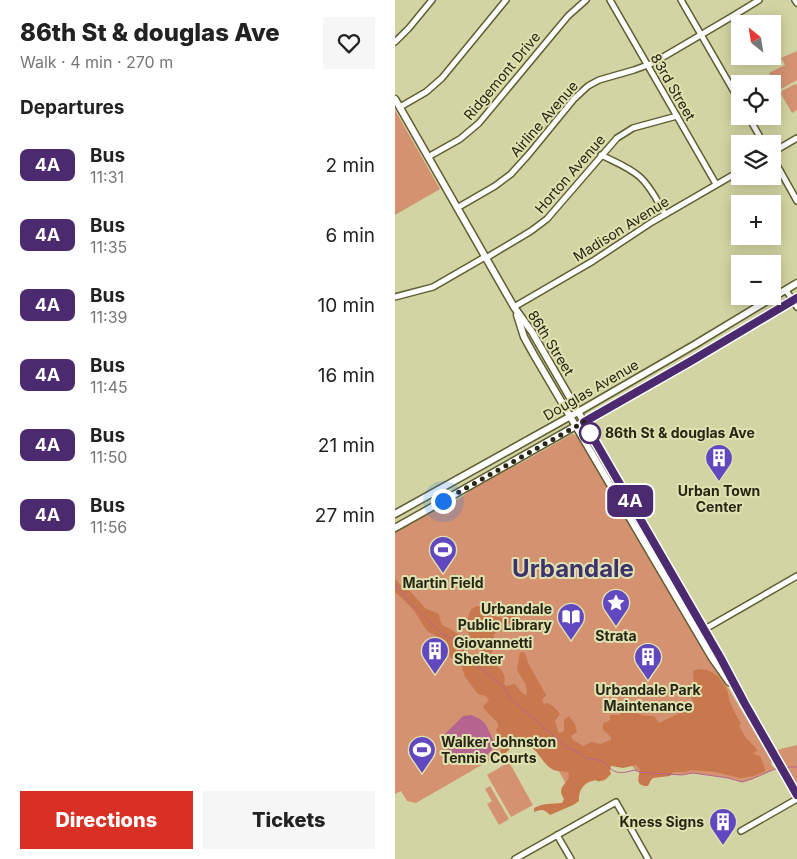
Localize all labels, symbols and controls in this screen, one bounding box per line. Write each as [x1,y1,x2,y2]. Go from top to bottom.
north arrow [731,15,781,65]
map controls [731,15,781,305]
button: heart [323,17,375,69]
text: 86th St & douglas Ave [20,18,280,47]
street label: Ridgemont Drive [460,28,543,123]
street label: 83rd Street [647,50,700,124]
text: Walk · 4 min · 270 m [20,52,173,72]
button: locate [731,75,781,125]
street label: Airline Avenue [506,77,581,160]
text: Departures [20,96,124,119]
street label: Horton Avenue [531,131,608,216]
button: layers [731,135,781,185]
text: Bus [90,144,125,167]
text: 4A [35,154,60,175]
text: 2 min [326,154,375,177]
text: 11:31 [90,167,124,187]
street label: Madison Avenue [570,192,672,265]
button: + [731,195,781,245]
text: Bus [90,214,125,237]
text: 4A [35,224,60,245]
text: 6 min [325,224,375,247]
text: 11:35 [90,237,127,257]
button: − [731,255,781,305]
text: Bus [90,284,125,307]
text: 4A [35,294,60,315]
text: 10 min [317,294,375,317]
text: 11:39 [90,307,127,327]
street label: 86th Street [525,307,578,379]
text: Bus [90,354,125,377]
street label: Douglas Avenue [540,355,641,424]
text: 4A [35,364,60,385]
text: 16 min [318,364,375,387]
text: 11:45 [90,377,128,397]
marker: 86th St & douglas Ave [579,422,601,444]
text: Bus [90,424,125,447]
place label: 86th St & douglas Ave [605,424,755,441]
text: 4A [35,434,60,455]
text: 21 min [318,434,375,457]
building icon: Urban Town Center [704,443,734,482]
text: 11:50 [90,447,127,467]
place label: Urban Town Center [678,482,760,515]
line badge: 4A [607,485,653,517]
your location [431,489,456,514]
text: 4A [617,490,643,511]
text: Bus [90,494,125,517]
text: 4A [35,504,60,525]
text: 27 min [315,504,375,527]
text: 11:56 [90,517,127,537]
sports icon: Martin Field [428,535,458,574]
district label: Urbandale [512,554,634,583]
place label: Martin Field [402,574,484,591]
place icon: Strata [601,588,631,627]
place label: Urbandale Public Library [458,600,553,633]
library icon: Urbandale Public Library [556,602,586,641]
place label: Strata [595,627,637,644]
place label: Giovannetti Shelter [454,634,533,667]
building icon: Giovannetti Shelter [420,636,450,675]
building icon: Urbandale Park Maintenance [633,642,663,681]
place label: Urbandale Park Maintenance [595,681,702,714]
place label: Walker Johnston Tennis Courts [441,733,556,766]
sports icon: Walker Johnston Tennis Courts [407,735,437,774]
button: Directions [20,791,193,849]
button: Tickets [203,791,375,849]
building icon: Kness Signs [708,807,738,846]
place label: Kness Signs [620,813,704,830]

